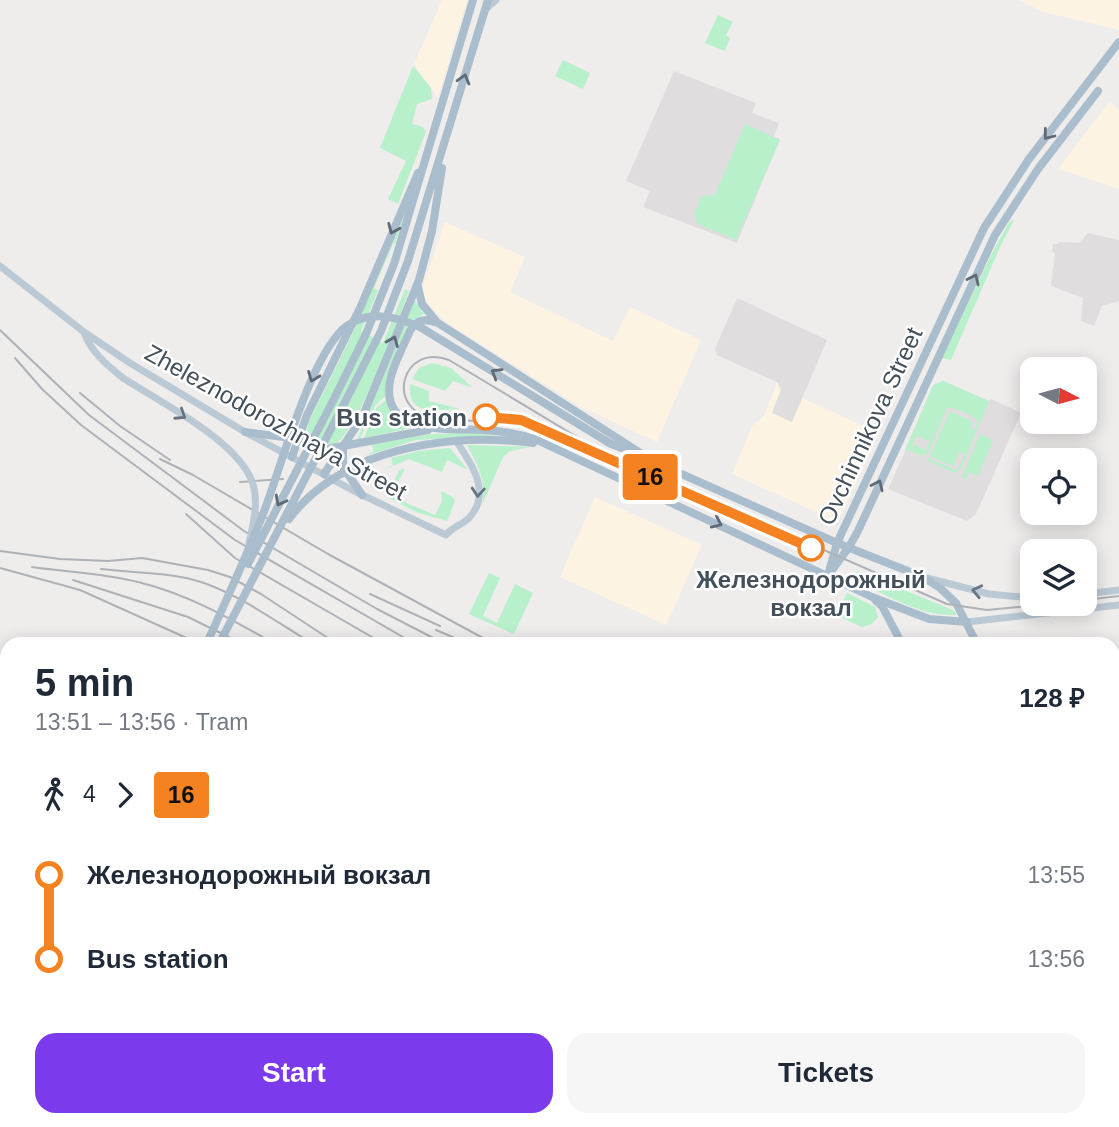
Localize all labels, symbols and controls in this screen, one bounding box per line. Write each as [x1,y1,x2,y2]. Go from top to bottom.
one-way arrow [456,73,471,85]
one-way arrow [1043,127,1056,139]
one-way arrow [387,222,401,235]
one-way arrow [966,274,980,286]
street label: Ovchinnikova Street [812,323,928,529]
one-way arrow [385,336,399,348]
street label: Zheleznodorozhnaya Street [141,339,412,505]
north arrow [1020,357,1097,434]
map controls [1020,357,1097,616]
one-way arrow [491,369,504,382]
one-way arrow [308,370,322,382]
place label: Bus station [336,404,467,431]
marker: Bus station [473,404,499,430]
one-way arrow [173,407,186,420]
button: locate [1020,448,1097,525]
line badge: 16 [618,454,682,500]
text: 16 [637,463,663,490]
one-way arrow [870,480,884,493]
one-way arrow [471,487,486,498]
one-way arrow [275,494,289,506]
one-way arrow [710,515,722,529]
marker: Железнодорожный вокзал [798,535,824,561]
button: layers [1020,539,1097,616]
place label: Железнодорожный вокзал [695,566,926,621]
one-way arrow [971,585,983,600]
text: 5 min [35,662,134,704]
text: 128 ₽ [1019,683,1085,713]
text: 13:51 – 13:56 · Tram [35,709,249,735]
icon: walk [35,776,73,814]
icon: forward [106,776,144,814]
text: 4 [83,781,96,807]
text: 16 [168,781,195,808]
text: Железнодорожный вокзал [87,860,431,890]
text: 13:55 [1027,862,1085,888]
text: Bus station [87,944,229,974]
text: 13:56 [1027,946,1085,972]
button: Start [35,1033,553,1113]
button: Tickets [567,1033,1085,1113]

